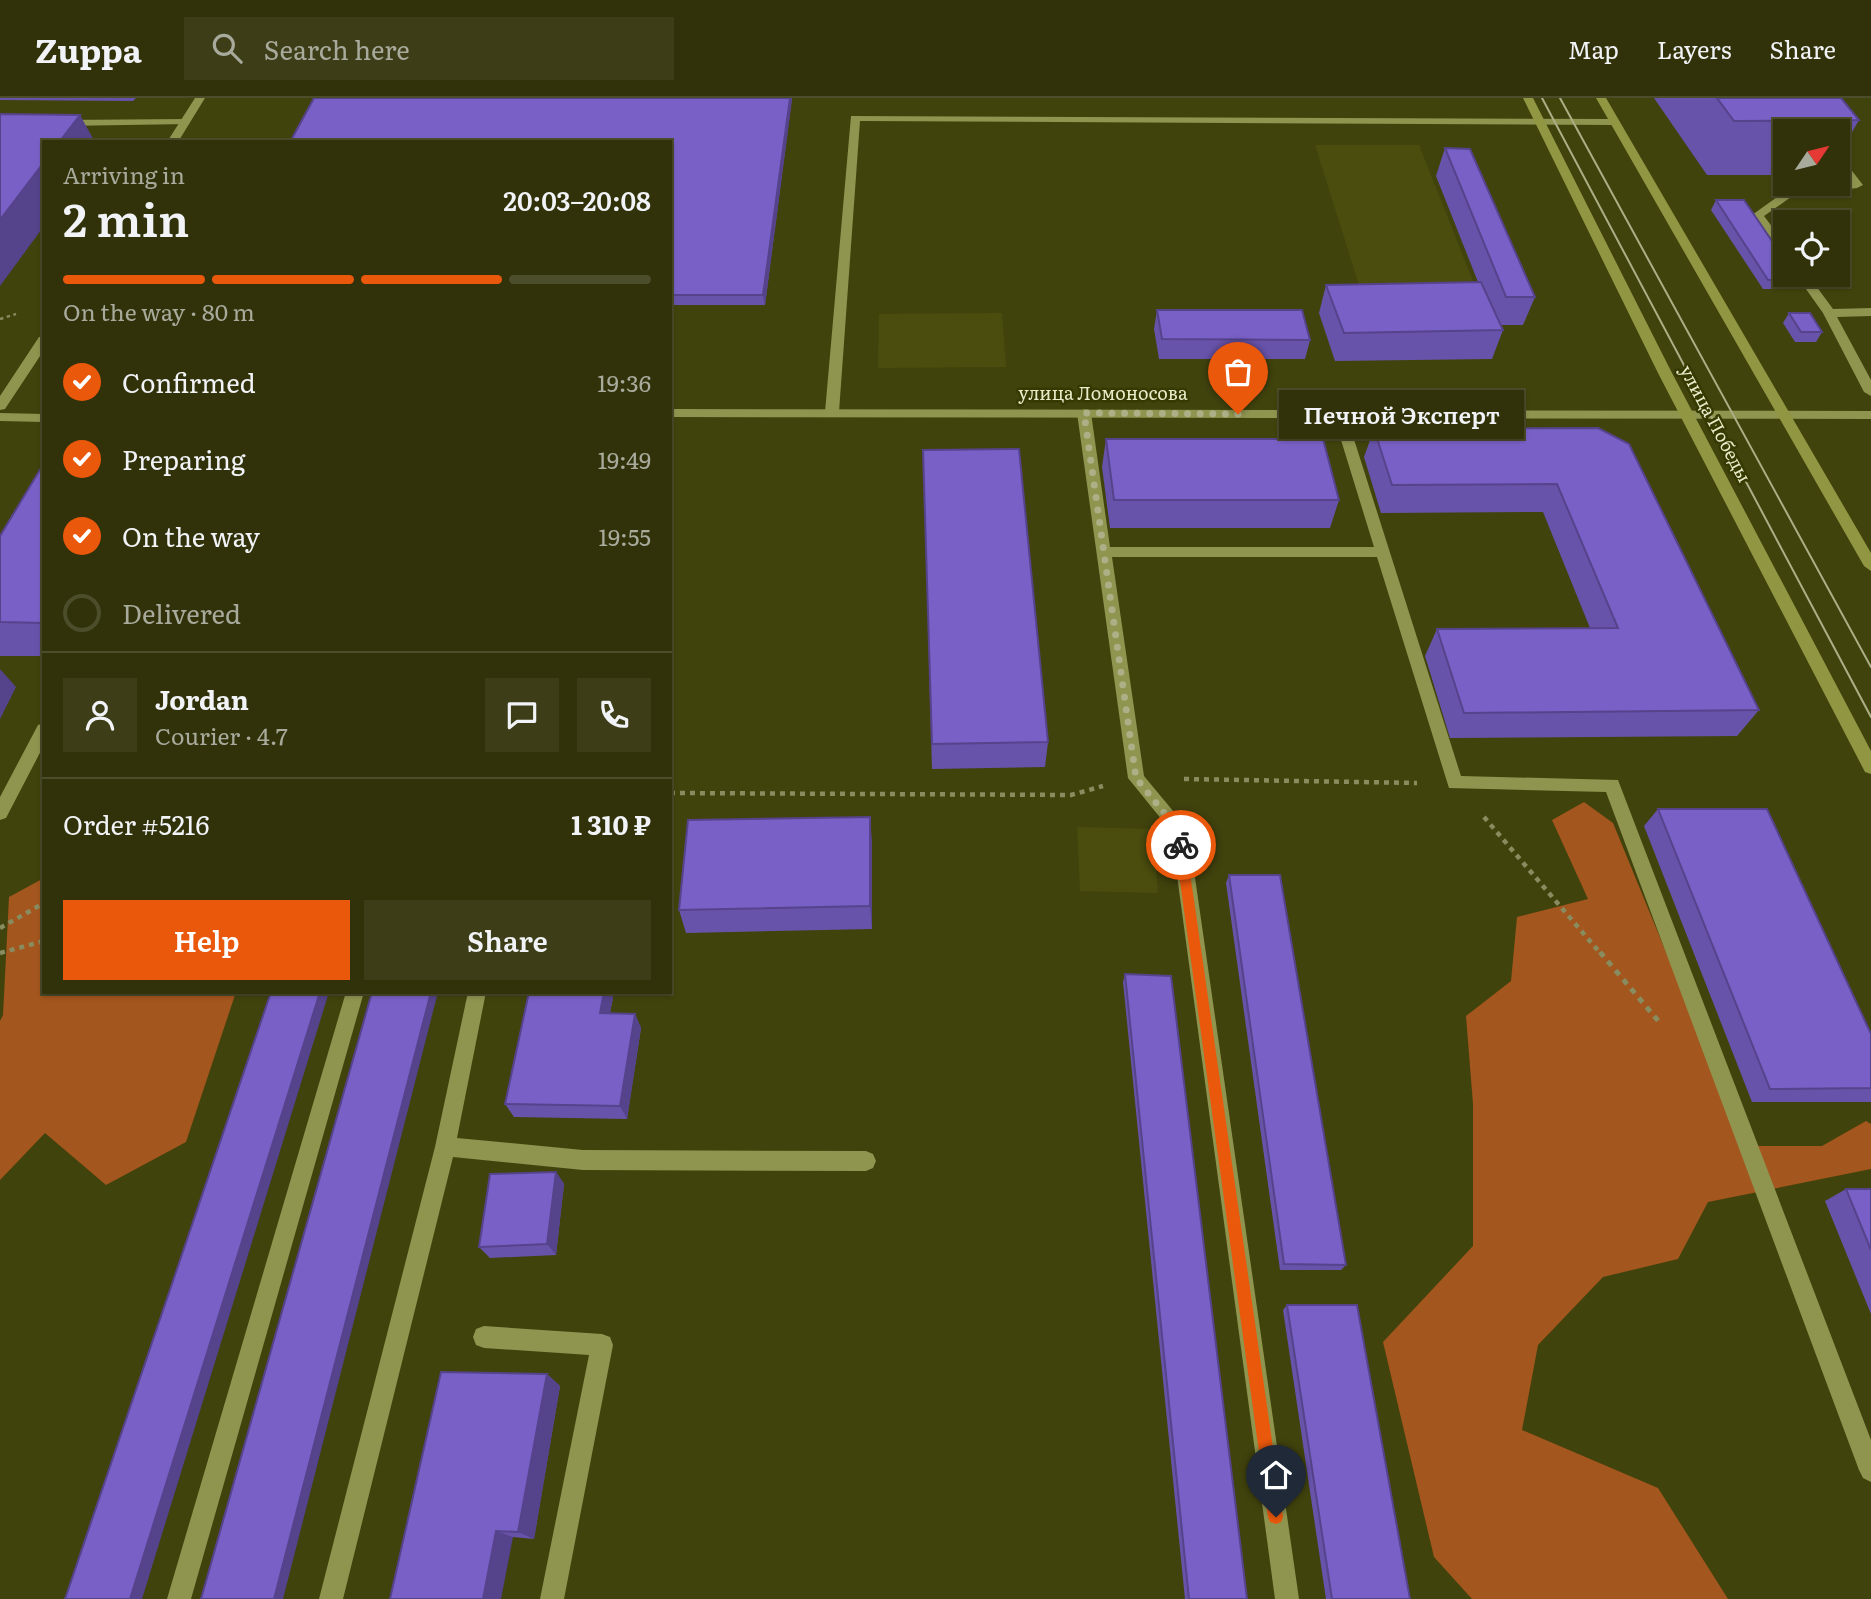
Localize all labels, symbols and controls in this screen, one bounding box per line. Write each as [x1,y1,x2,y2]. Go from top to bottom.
search box [184,17,674,80]
text: Zuppa [35,24,142,73]
icon: search [208,29,246,67]
text: Search here [264,29,410,68]
text: Map [1568,31,1619,66]
text: Layers [1657,31,1731,66]
text: Share [1769,31,1836,66]
north arrow [1773,119,1850,196]
map controls [1773,119,1850,287]
text: Arriving in [63,157,185,191]
text: 20:03–20:08 [503,180,651,219]
text: 2 min [63,183,189,251]
button: locate [1773,210,1850,287]
text: On the way · 80 m [63,294,255,328]
pin [1208,342,1268,414]
icon: bag [1219,353,1257,391]
street label: улица Победы [1674,360,1759,487]
text: Confirmed [122,362,256,401]
icon: check [63,363,101,401]
text: 19:36 [597,365,651,399]
street label: улица Ломоносова [1018,379,1188,406]
callout: Печной Эксперт [1280,390,1525,438]
text: Печной Эксперт [1303,397,1500,431]
text: Preparing [122,439,245,478]
icon: check [63,440,101,478]
text: 19:49 [598,442,651,476]
text: On the way [122,516,260,555]
icon: check [63,517,101,555]
text: 19:55 [599,519,651,553]
text: Delivered [122,593,241,632]
button: person [63,678,137,752]
button: chat [485,678,559,752]
button: phone [577,678,651,752]
text: Jordan [155,679,249,718]
text: Courier · 4.7 [155,718,288,752]
text: Order #5216 [63,804,209,843]
text: 1 310 ₽ [571,804,651,843]
courier [1146,810,1216,880]
icon: bike [1162,826,1200,864]
button: Help [63,900,350,980]
button: Share [364,900,651,980]
pin [1246,1445,1306,1517]
icon: home [1257,1456,1295,1494]

